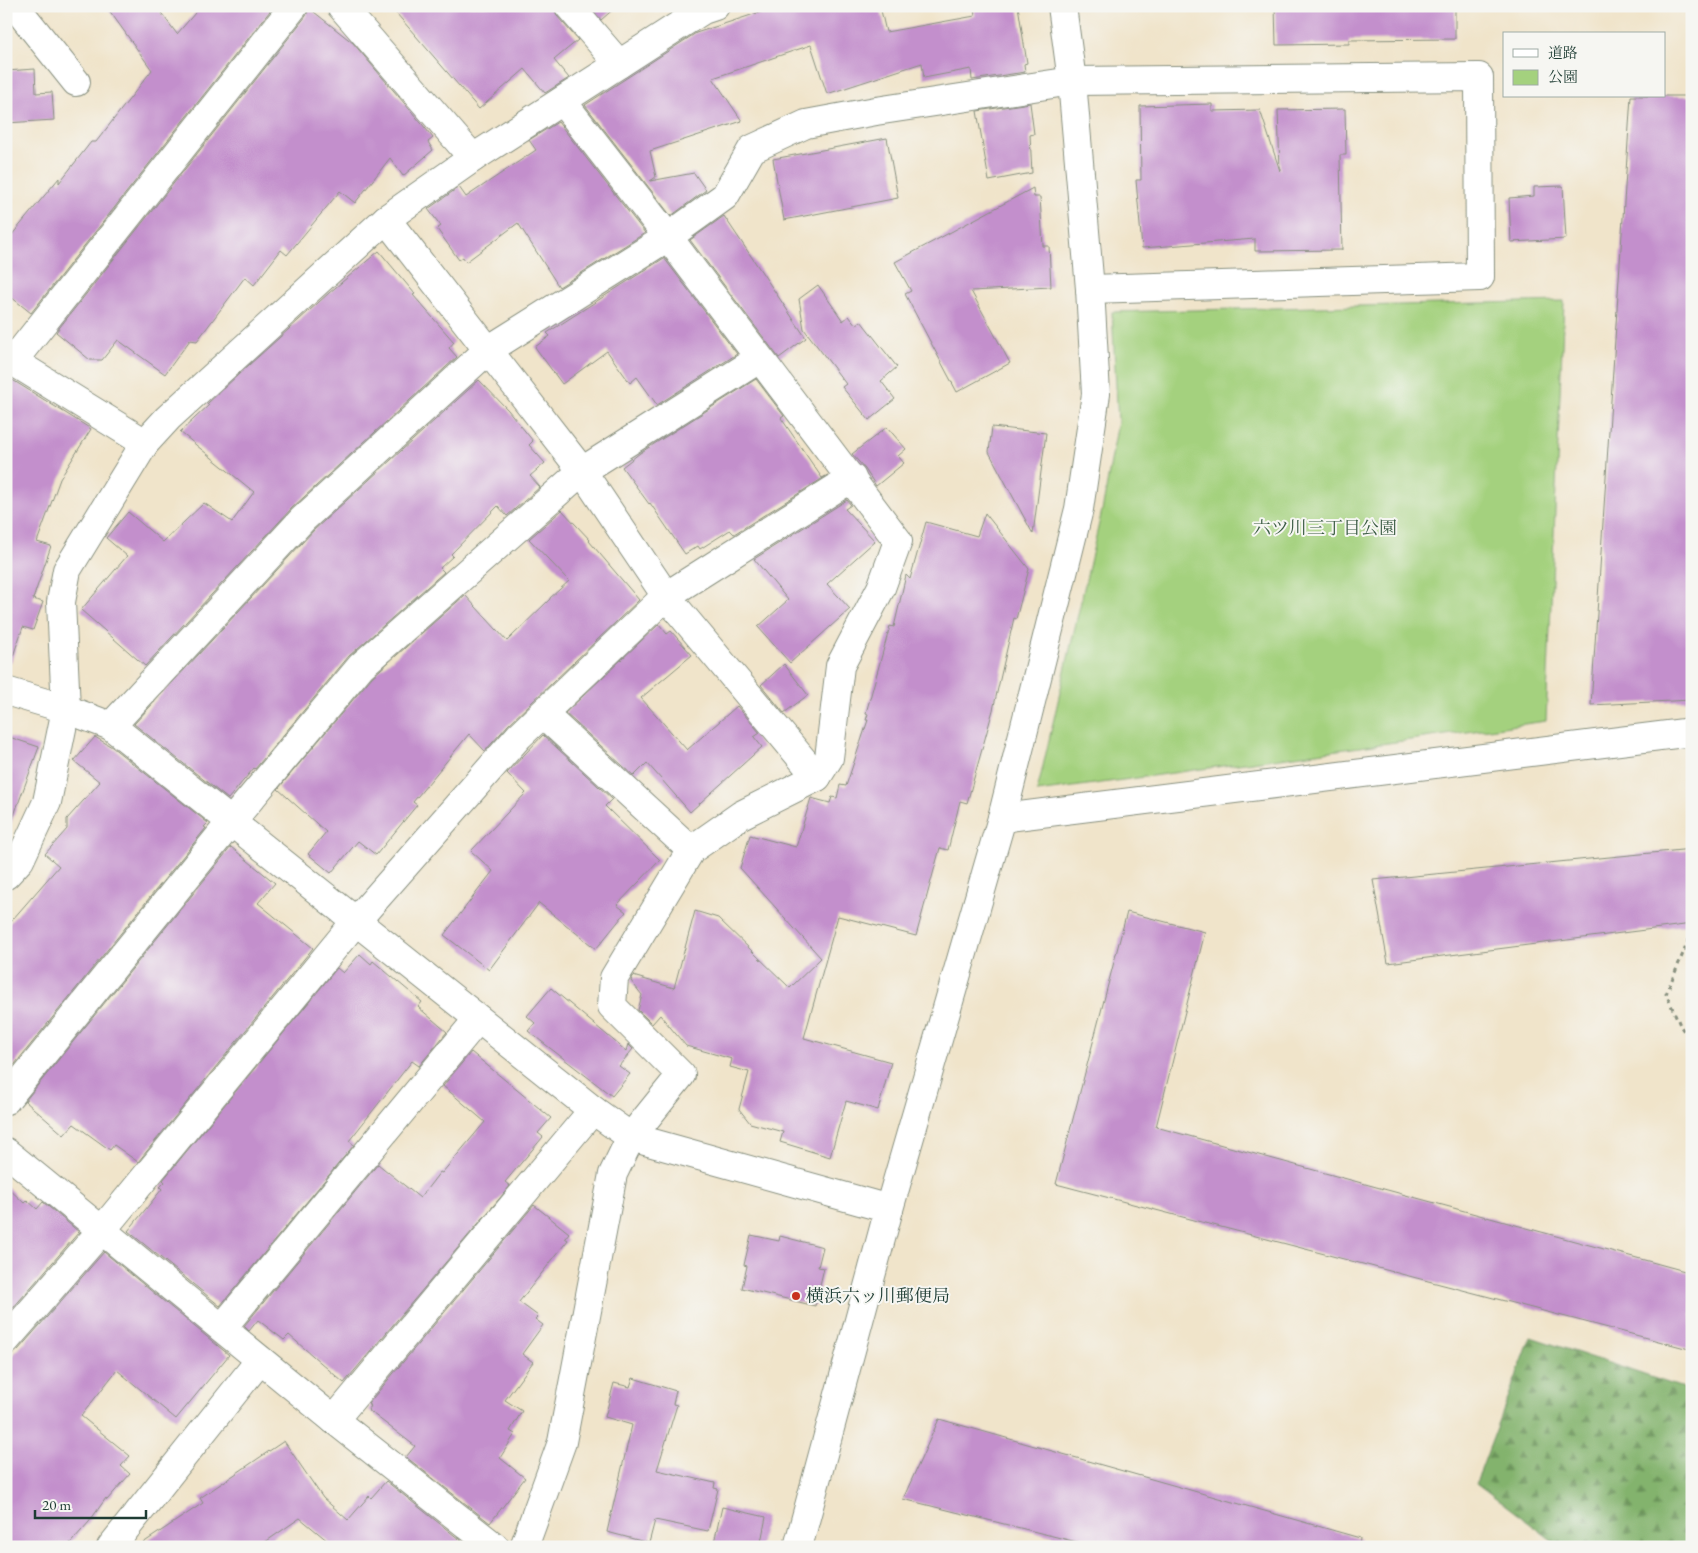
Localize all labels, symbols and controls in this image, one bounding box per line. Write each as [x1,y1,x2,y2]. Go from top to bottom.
legend [1503,32,1666,98]
text: 道路 [1548,43,1578,62]
text: 公園 [1548,67,1578,86]
park label: 六ツ川三丁目公園 [1253,516,1397,539]
place label: 横浜六ッ川郵便局 [806,1284,950,1307]
marker: 横浜六ッ川郵便局 [790,1290,802,1302]
scale bar [35,1488,146,1520]
text: 20 m [42,1495,71,1514]

